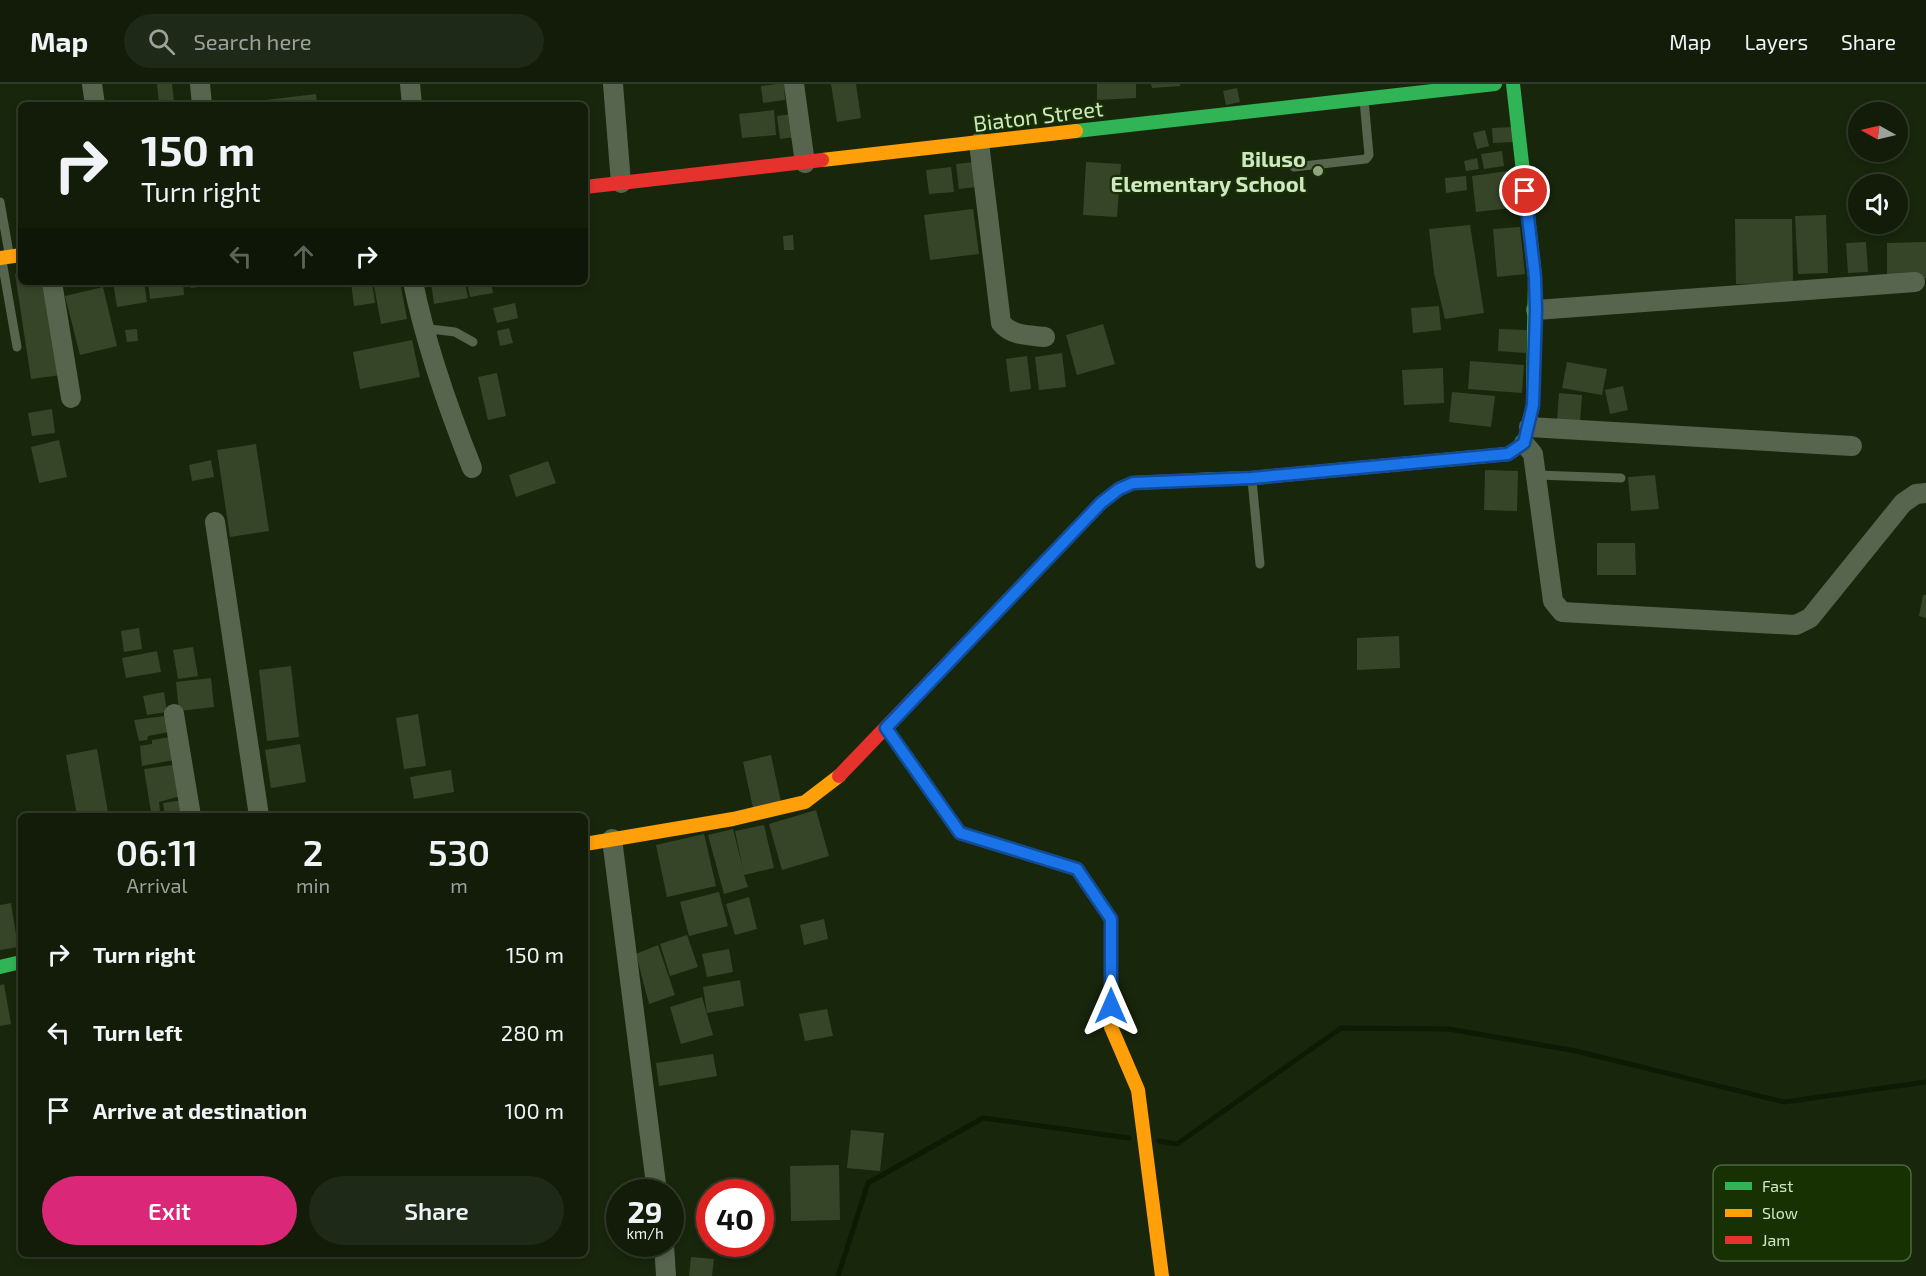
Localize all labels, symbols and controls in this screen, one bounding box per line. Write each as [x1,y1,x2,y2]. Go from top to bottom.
search box [124,14,544,68]
text: Map [30,24,88,58]
icon: search [145,25,178,58]
text: Search here [193,28,312,54]
text: Map [1669,29,1711,54]
text: Layers [1744,29,1808,54]
text: Share [1841,29,1896,54]
street label: Biaton Street [971,94,1105,136]
north arrow [1848,102,1908,162]
map controls [1848,102,1908,234]
text: 150 m [141,124,255,174]
icon: right [42,126,120,204]
place label: Biluso Elementary School [1110,145,1307,197]
marker: Biluso Elementary School [1311,164,1325,178]
pin [1499,165,1550,216]
icon: arrive [1508,174,1541,207]
button: sound [1848,174,1908,234]
text: Turn right [141,175,261,207]
icon: left [224,240,257,273]
icon: ahead [287,240,320,273]
icon: right [350,240,383,273]
text: 06:11 [116,830,198,873]
text: 2 [303,830,323,873]
text: 530 [428,830,490,873]
text: Arrival [127,873,187,897]
text: min [296,873,330,897]
text: m [450,873,468,897]
icon: right [42,938,75,971]
text: Turn right [93,941,195,967]
text: 150 m [506,941,564,967]
position arrow [1079,974,1143,1038]
icon: left [42,1016,75,1049]
text: Turn left [93,1019,182,1045]
text: 280 m [501,1019,564,1045]
icon: arrive [42,1094,75,1127]
text: Arrive at destination [93,1097,307,1123]
text: 100 m [505,1097,564,1123]
legend [1713,1165,1911,1261]
button: Exit [42,1176,297,1245]
button: Share [309,1176,564,1245]
text: Fast [1762,1176,1793,1195]
speed limit sign: 40 [696,1179,774,1257]
text: 29 [627,1193,663,1229]
text: Slow [1762,1203,1798,1222]
text: km/h [626,1224,664,1242]
text: Jam [1762,1230,1790,1249]

